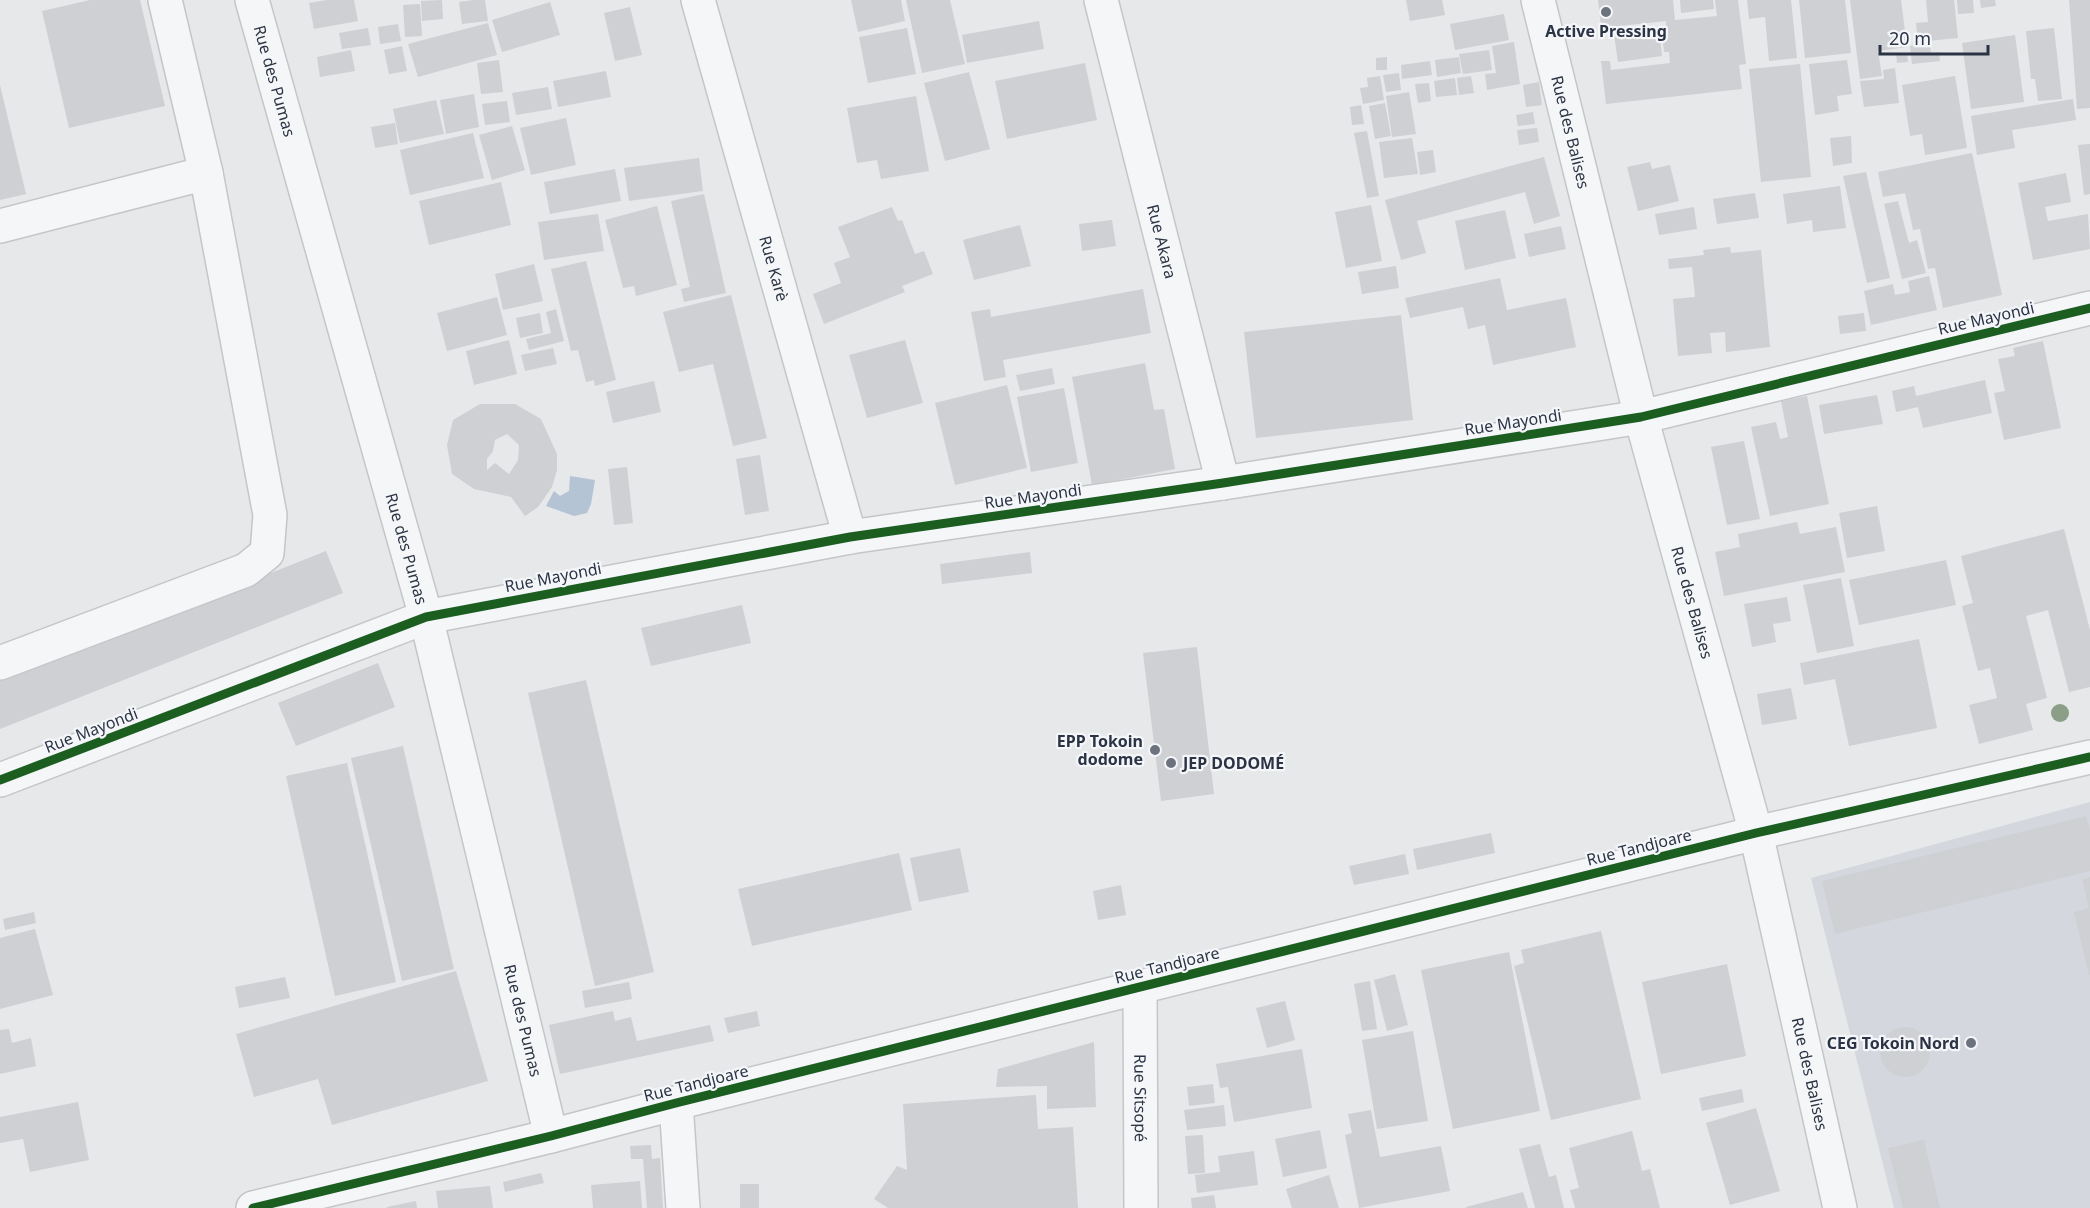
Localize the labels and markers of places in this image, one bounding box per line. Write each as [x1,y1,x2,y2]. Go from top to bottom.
marker: Active Pressing [1599,5,1613,19]
place label: Active Pressing [1545,20,1667,42]
place label: EPP Tokoin dodome [1057,730,1143,770]
marker: EPP Tokoin dodome [1148,743,1162,757]
place label: JEP DODOMÉ [1181,752,1284,774]
marker: JEP DODOMÉ [1164,756,1178,770]
place label: CEG Tokoin Nord [1827,1032,1959,1054]
marker: CEG Tokoin Nord [1964,1036,1978,1050]

